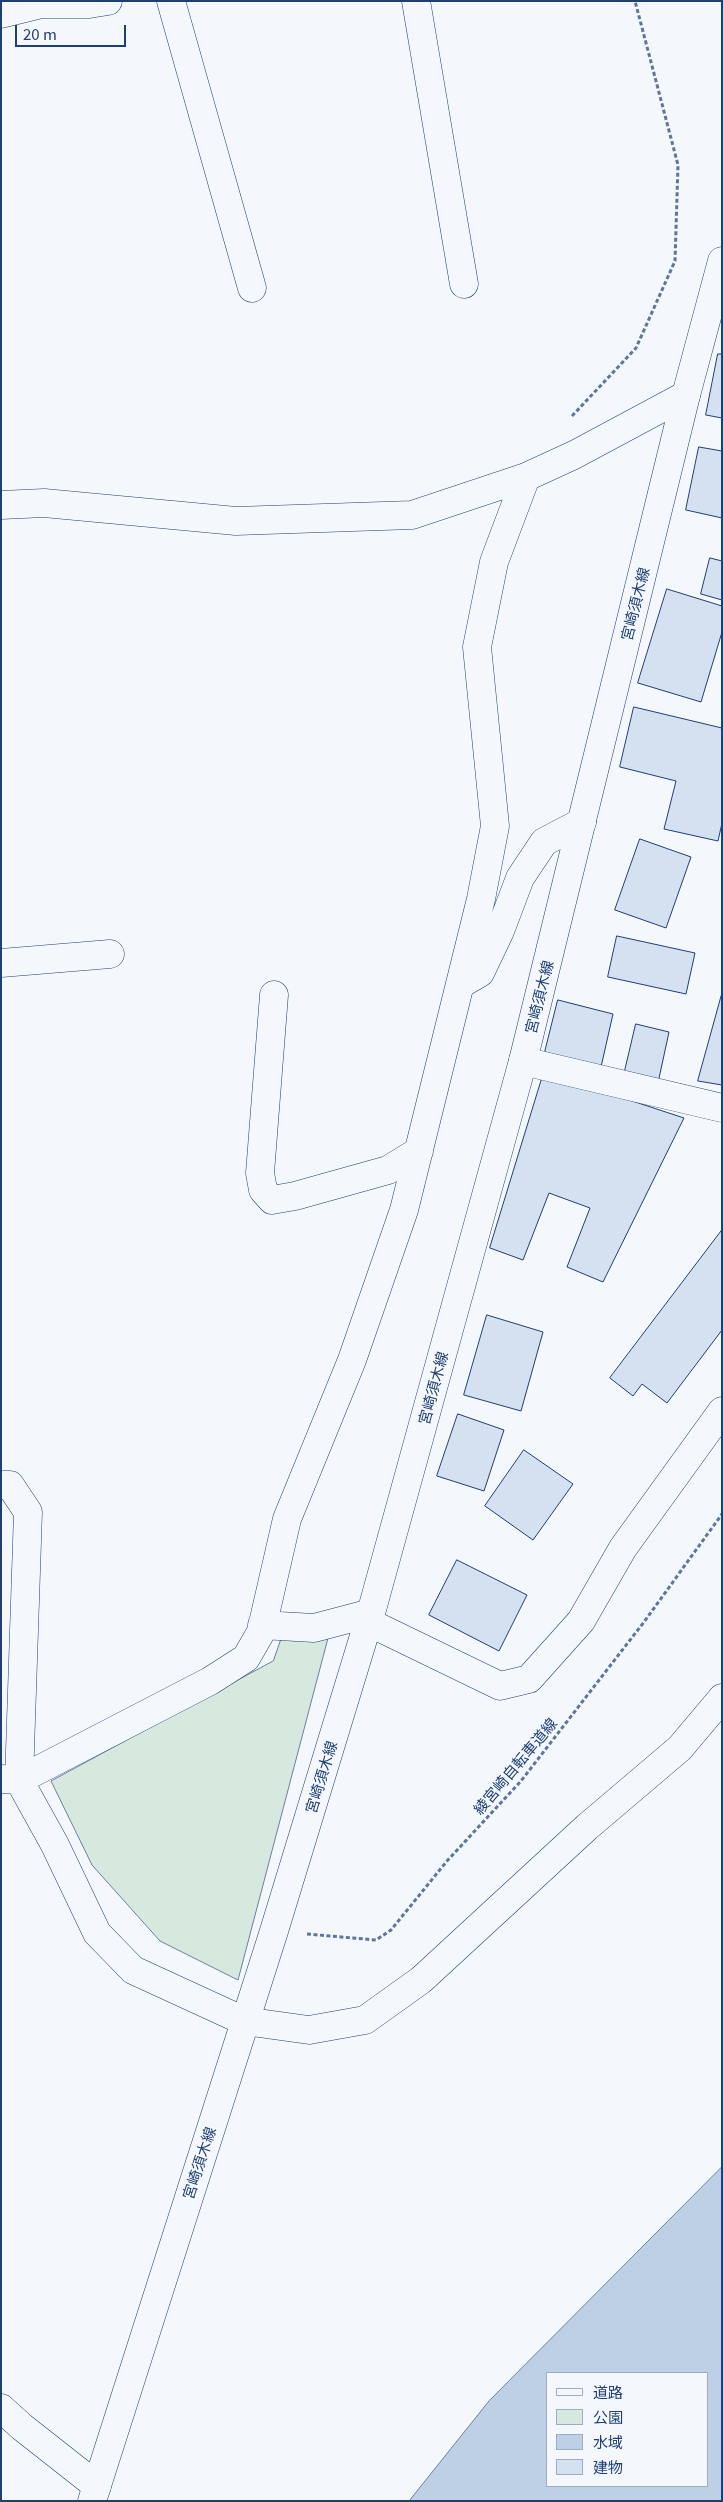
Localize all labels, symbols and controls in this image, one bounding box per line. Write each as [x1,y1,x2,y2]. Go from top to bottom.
scale bar [18,15,129,47]
text: 20 m [23,23,57,44]
street label: 宮崎須木線 [617,565,653,643]
street label: 宮崎須木線 [521,958,557,1036]
street label: 宮崎須木線 [415,1349,451,1427]
street label: 綾宮崎自転車道線 [470,1714,560,1818]
street label: 宮崎須木線 [301,1739,341,1815]
street label: 宮崎須木線 [179,2125,219,2201]
legend [546,2372,708,2487]
text: 道路 [593,2381,623,2402]
text: 公園 [593,2406,623,2427]
text: 水域 [593,2431,623,2452]
text: 建物 [593,2456,623,2477]

